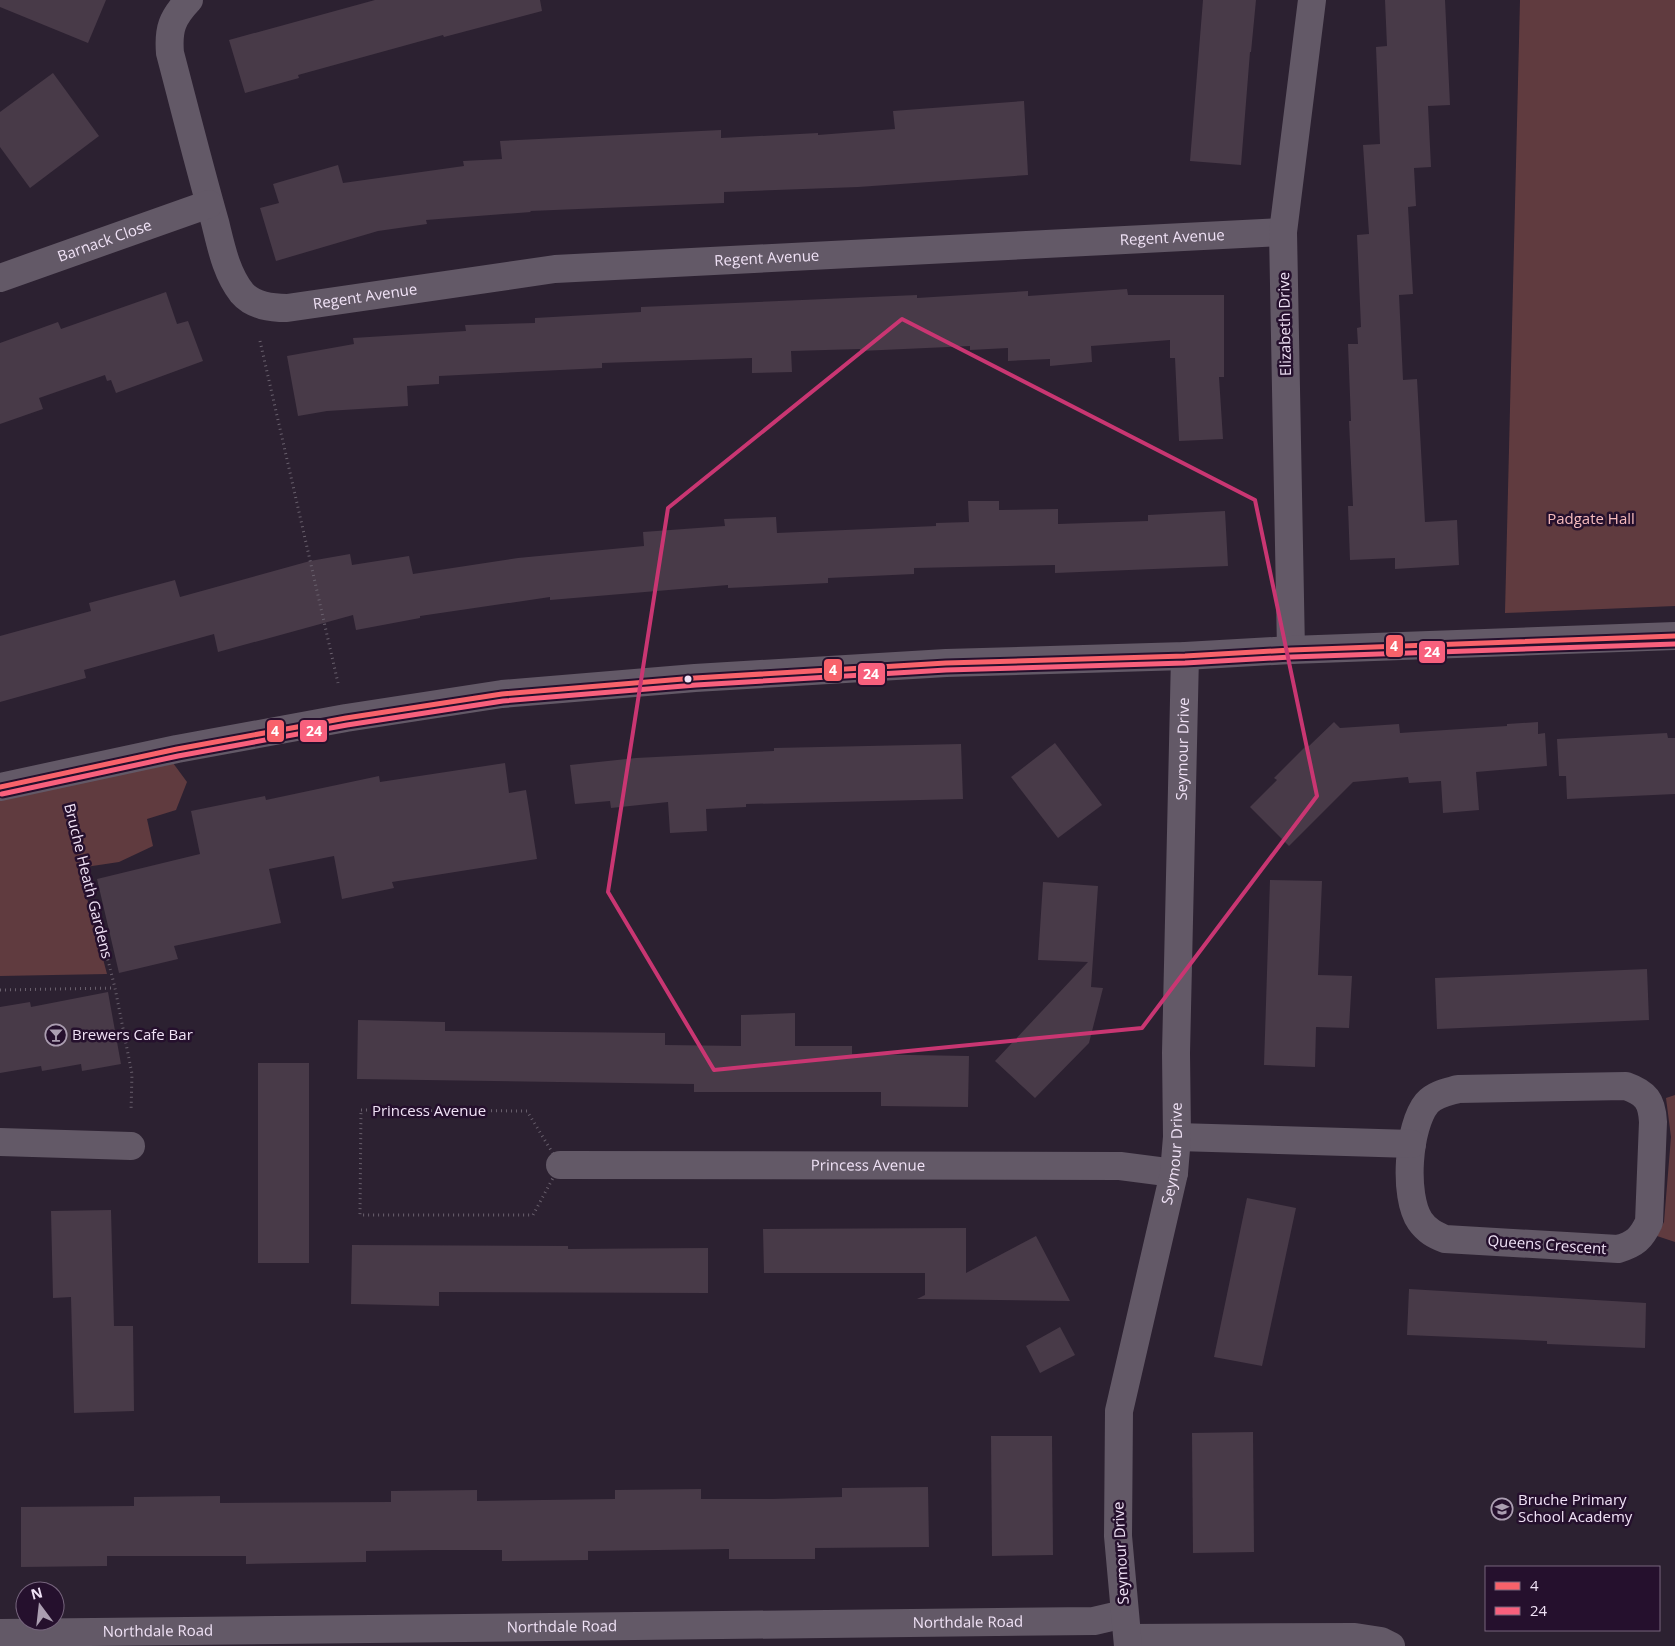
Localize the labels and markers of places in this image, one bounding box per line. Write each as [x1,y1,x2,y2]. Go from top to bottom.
unlabelled marker [683,674,693,684]
bar icon: Brewers Cafe Bar [44,1023,68,1047]
place label: Brewers Cafe Bar [72,1024,193,1044]
place label: Bruche Primary School Academy [1518,1489,1633,1526]
school or university icon: Bruche Primary School Academy [1490,1497,1514,1521]

